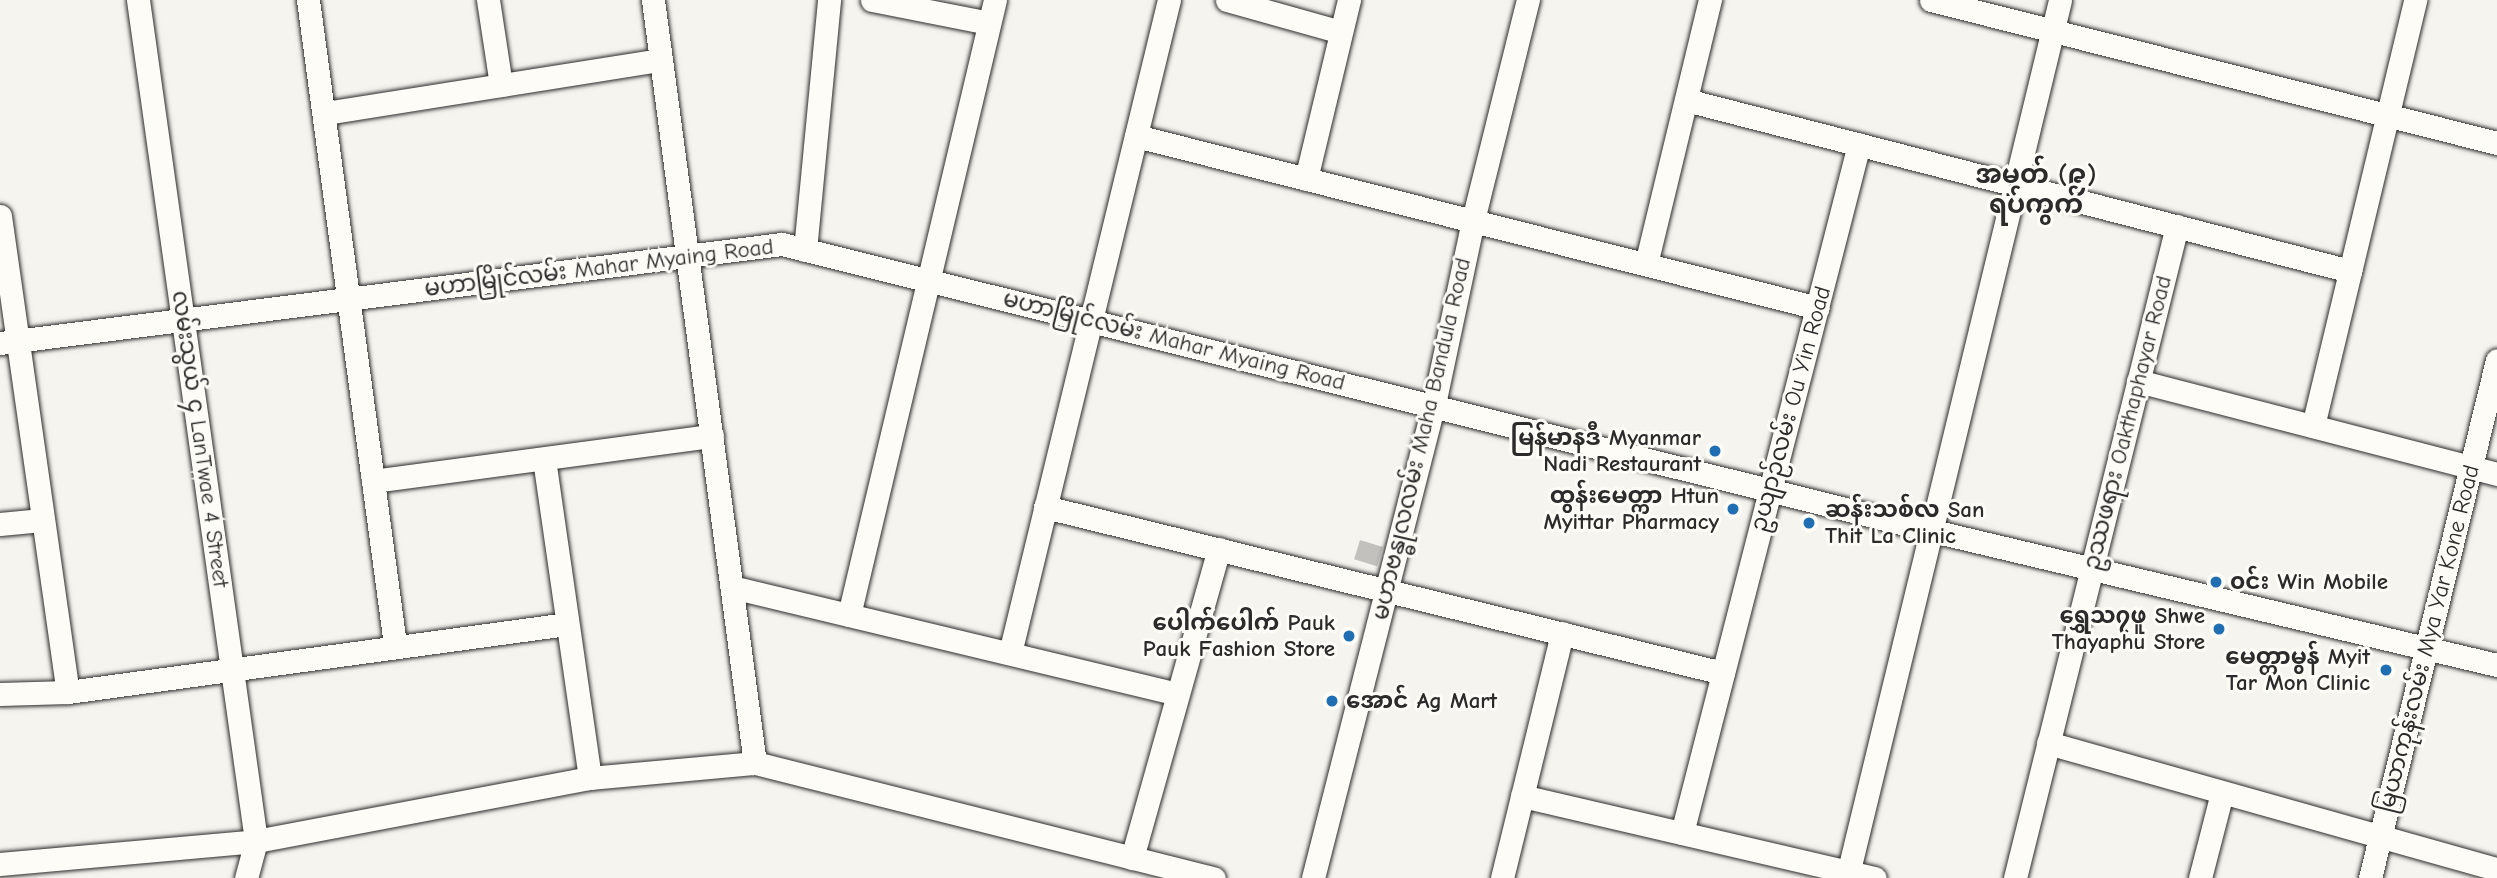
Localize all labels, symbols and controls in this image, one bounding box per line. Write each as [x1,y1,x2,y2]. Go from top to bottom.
district label: အမှတ် (၉) ရပ်ကွက် [1976,160,2096,222]
street label: မဟာမြိုင်လမ်း Mahar Myaing Road [423,233,775,303]
street label: မဟာဗန္ဓုလလမ်း Maha Bandula Road [1367,255,1477,623]
street label: ဥဿဖရား Oakthaphayar Road [2078,273,2178,573]
street label: ဥယျာဉ်လမ်း Ou Yin Road [1745,283,1837,535]
street label: မဟာမြိုင်လမ်း Mahar Myaing Road [1000,285,1348,397]
street label: လမ်းသွယ် ၄ LanTwae 4 Street [166,289,234,589]
place label: မြန်မာနဒီ Myanmar Nadi Restaurant [1511,424,1701,478]
marker: မြန်မာနဒီ Myanmar Nadi Restaurant [1707,443,1723,459]
street label: မြယာကုန်းလမ်း Mya Yar Kone Road [2372,462,2486,816]
place label: ထွန်းမေတ္တာ Htun Myittar Pharmacy [1544,482,1719,536]
place label: ဆန်းသစ်လ San Thit La Clinic [1825,496,1984,550]
marker: ထွန်းမေတ္တာ Htun Myittar Pharmacy [1725,501,1741,517]
marker: ဆန်းသစ်လ San Thit La Clinic [1799,513,1819,533]
place label: ၀င်း Win Mobile [2230,568,2388,596]
marker: ၀င်း Win Mobile [2208,574,2224,590]
place label: ရွှေသ၇ဖူ Shwe Thayaphu Store [2052,602,2205,656]
place label: ပေါက်ပေါက် Pauk Pauk Fashion Store [1143,609,1335,663]
marker: ရွှေသ၇ဖူ Shwe Thayaphu Store [2211,621,2227,637]
marker: ပေါက်ပေါက် Pauk Pauk Fashion Store [1341,628,1357,644]
place label: မေတ္တာမွန် Myit Tar Mon Clinic [2225,643,2370,697]
marker: မေတ္တာမွန် Myit Tar Mon Clinic [2376,660,2396,680]
place label: အောင် Ag Mart [1346,687,1497,715]
marker: အောင် Ag Mart [1324,693,1340,709]

